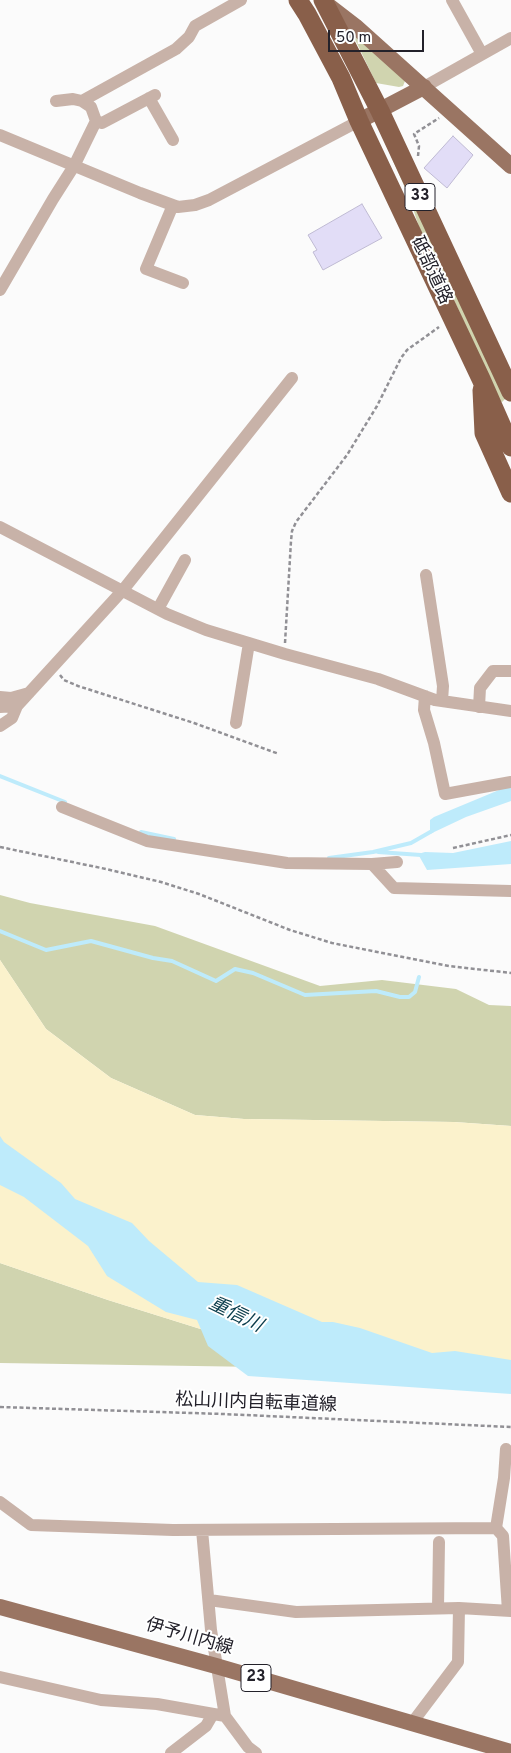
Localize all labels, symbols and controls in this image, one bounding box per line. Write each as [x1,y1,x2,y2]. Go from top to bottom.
scale bar [331,20,427,52]
text: 50 m [336,29,371,48]
road number: 33 [405,183,435,210]
street label: 砥部道路 [405,234,455,308]
water label: 重信川 [204,1293,266,1339]
street label: 松山川内自転車道線 [175,1390,337,1418]
street label: 伊予川内線 [143,1615,235,1661]
road number: 23 [241,1665,271,1692]

